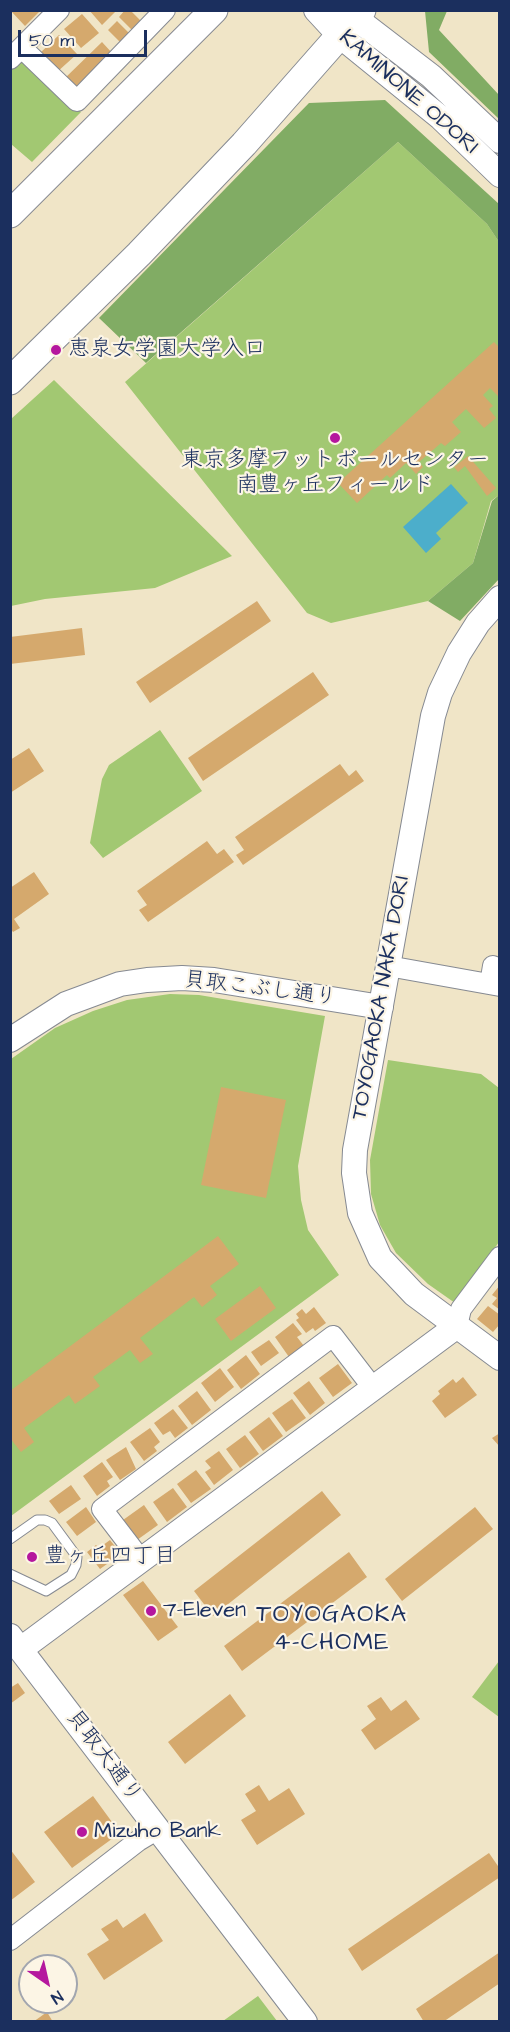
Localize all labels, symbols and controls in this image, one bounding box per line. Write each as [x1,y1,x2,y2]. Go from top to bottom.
scale bar [21,18,150,56]
street label: KAMINONE ODORI [333,25,483,161]
text: 50 m [29,28,74,53]
place label: 恵泉女学園大学入口 [68,337,266,363]
marker: 恵泉女学園大学入口 [49,343,63,357]
marker: 東京多摩フットボールセンター 南豊ヶ丘フィールド [328,431,342,445]
place label: 東京多摩フットボールセンター 南豊ヶ丘フィールド [181,448,489,500]
street label: TOYOGAOKA NAKA DORI [348,874,416,1122]
street label: 貝取こぶし通り [182,968,338,1012]
place label: 豊ヶ丘四丁目 [44,1544,176,1570]
marker: 豊ヶ丘四丁目 [25,1550,39,1564]
place label: 7-Eleven [163,1598,246,1624]
district label: TOYOGAOKA 4-CHOME [256,1602,408,1658]
marker: 7-Eleven [144,1604,158,1618]
street label: 貝取大通り [59,1705,147,1809]
place label: Mizuho Bank [94,1819,221,1845]
marker: Mizuho Bank [75,1825,89,1839]
north arrow [18,1954,78,2014]
text: N [47,1985,67,2009]

